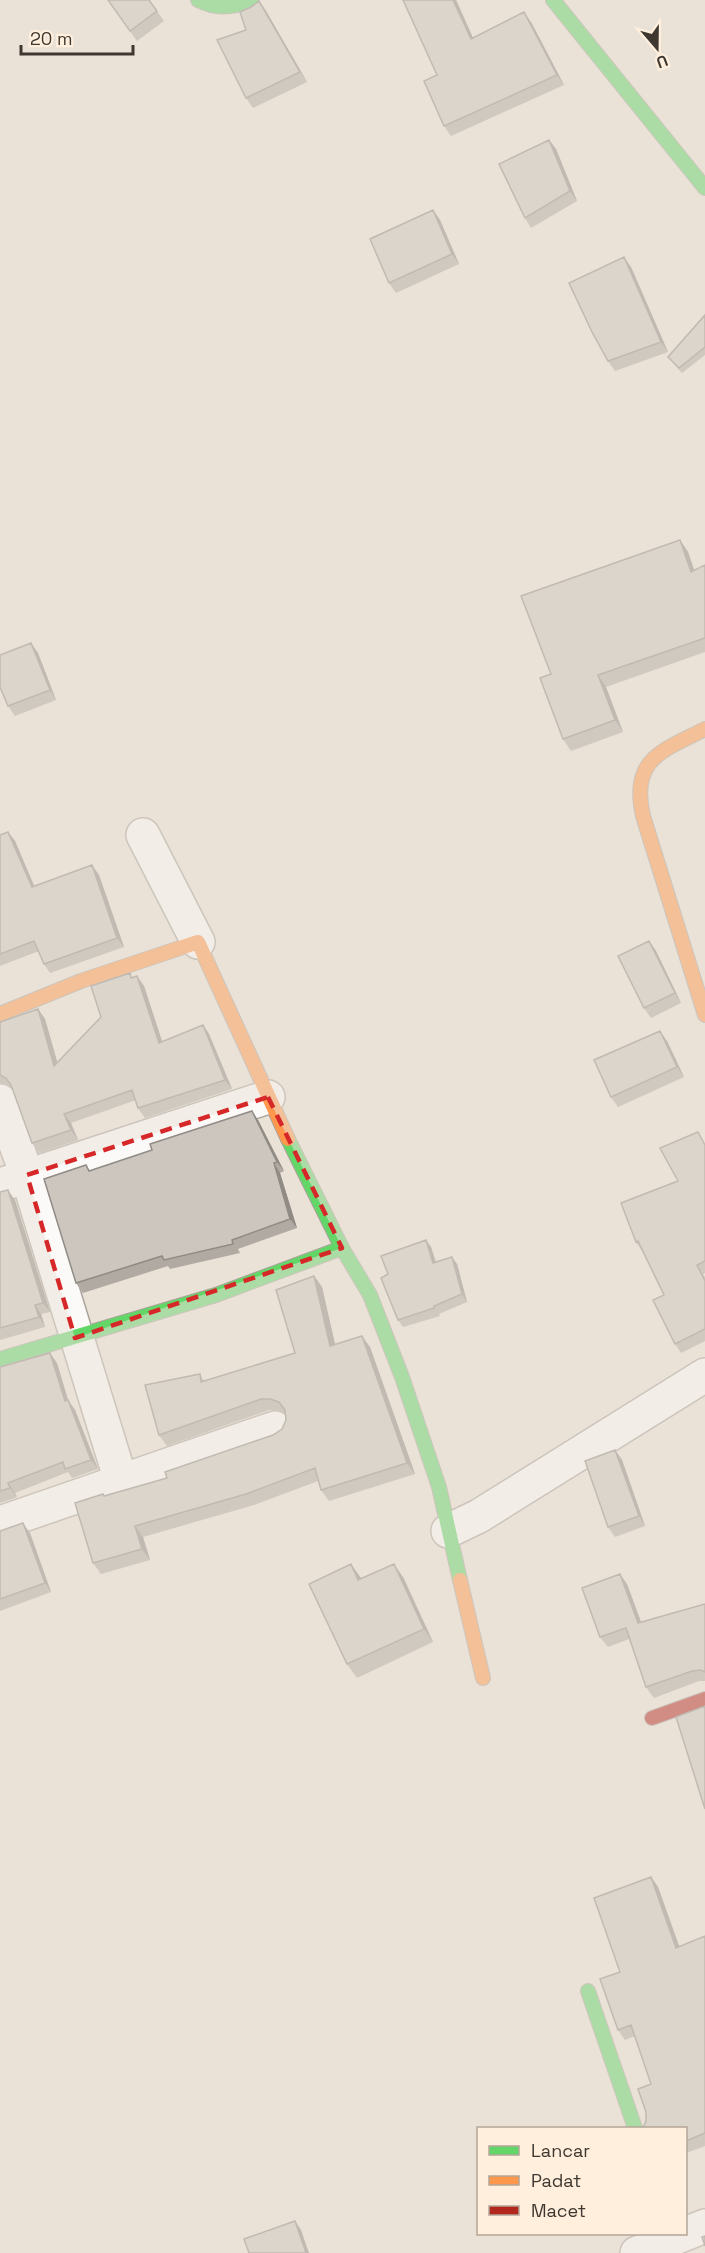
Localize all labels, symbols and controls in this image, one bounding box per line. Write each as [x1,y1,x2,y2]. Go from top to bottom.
scale bar [21,18,134,56]
north arrow [627,18,687,78]
text: 20 m [30,27,73,50]
text: U [653,50,671,73]
legend [477,2127,687,2235]
text: Lancar [531,2139,590,2162]
text: Padat [531,2169,581,2192]
text: Macet [531,2199,586,2222]

